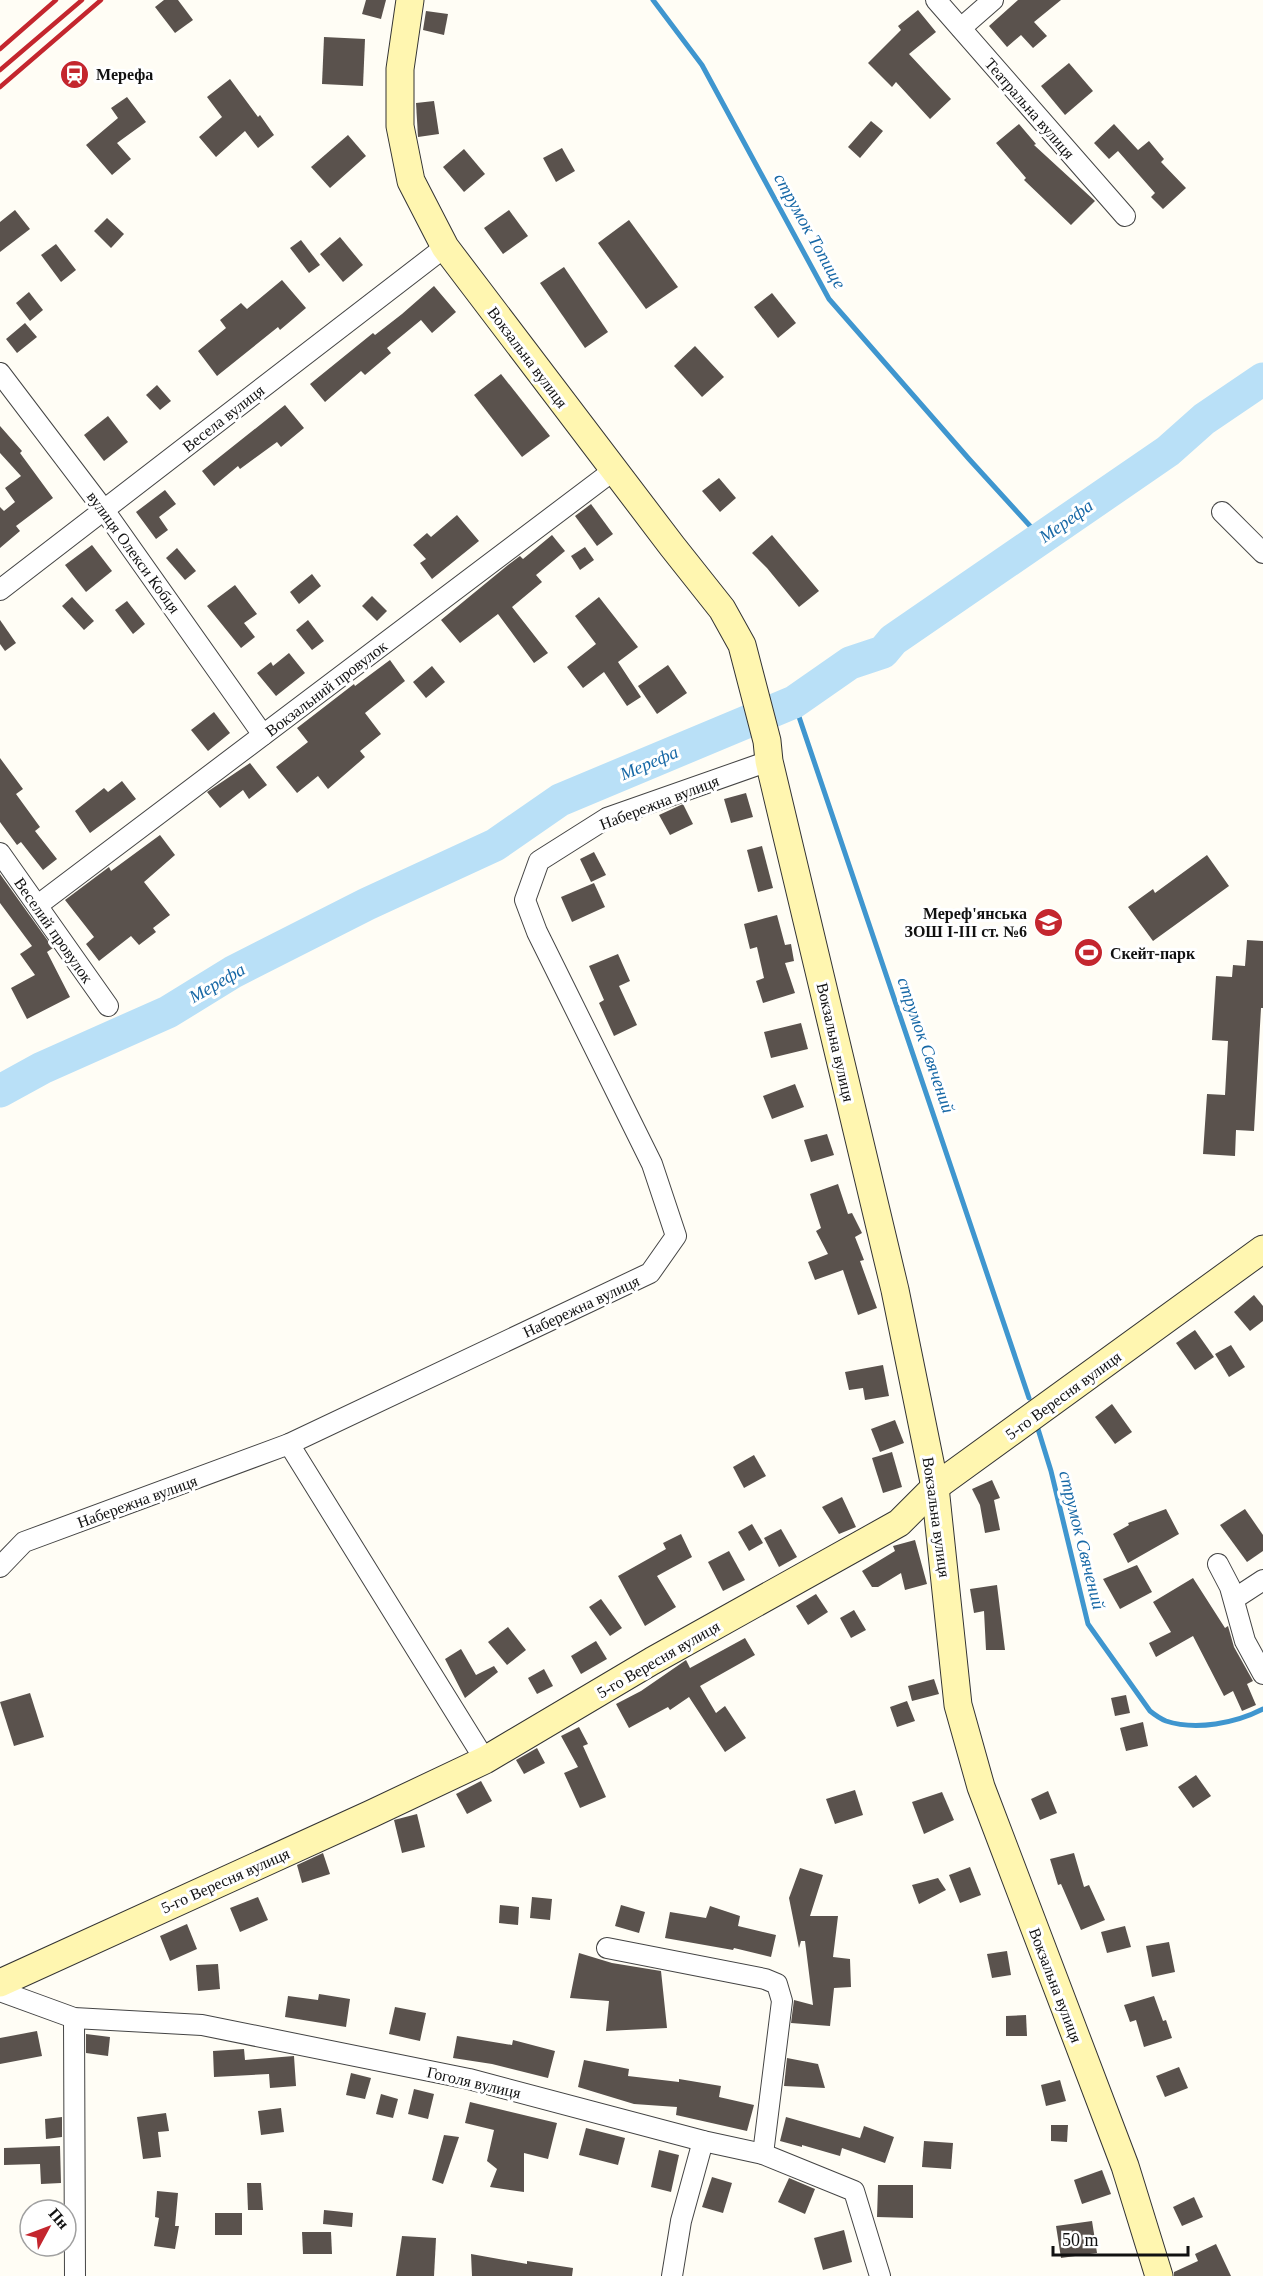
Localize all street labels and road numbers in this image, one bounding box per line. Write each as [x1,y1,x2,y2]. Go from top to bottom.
street label: Театральна вулиця [981,55,1078,163]
street label: Вокзальна вулиця [483,304,571,412]
street label: Весела вулиця [179,381,268,456]
street label: вулиця Олекси Кобця [83,488,184,618]
street label: Вокзальний провулок [262,637,391,740]
street label: Набережна вулиця [597,772,722,834]
street label: Веселий провулок [10,874,96,987]
street label: Вокзальна вулиця [813,981,858,1104]
street label: Набережна вулиця [520,1272,643,1342]
street label: 5-го Вересня вулиця [1002,1347,1125,1444]
street label: Вокзальна вулиця [919,1456,953,1579]
street label: Набережна вулиця [75,1472,200,1532]
street label: 5-го Вересня вулиця [594,1617,724,1702]
street label: 5-го Вересня вулиця [158,1844,293,1917]
street label: Вокзальна вулиця [1025,1925,1085,2046]
street label: Гоголя вулиця [425,2063,523,2103]

